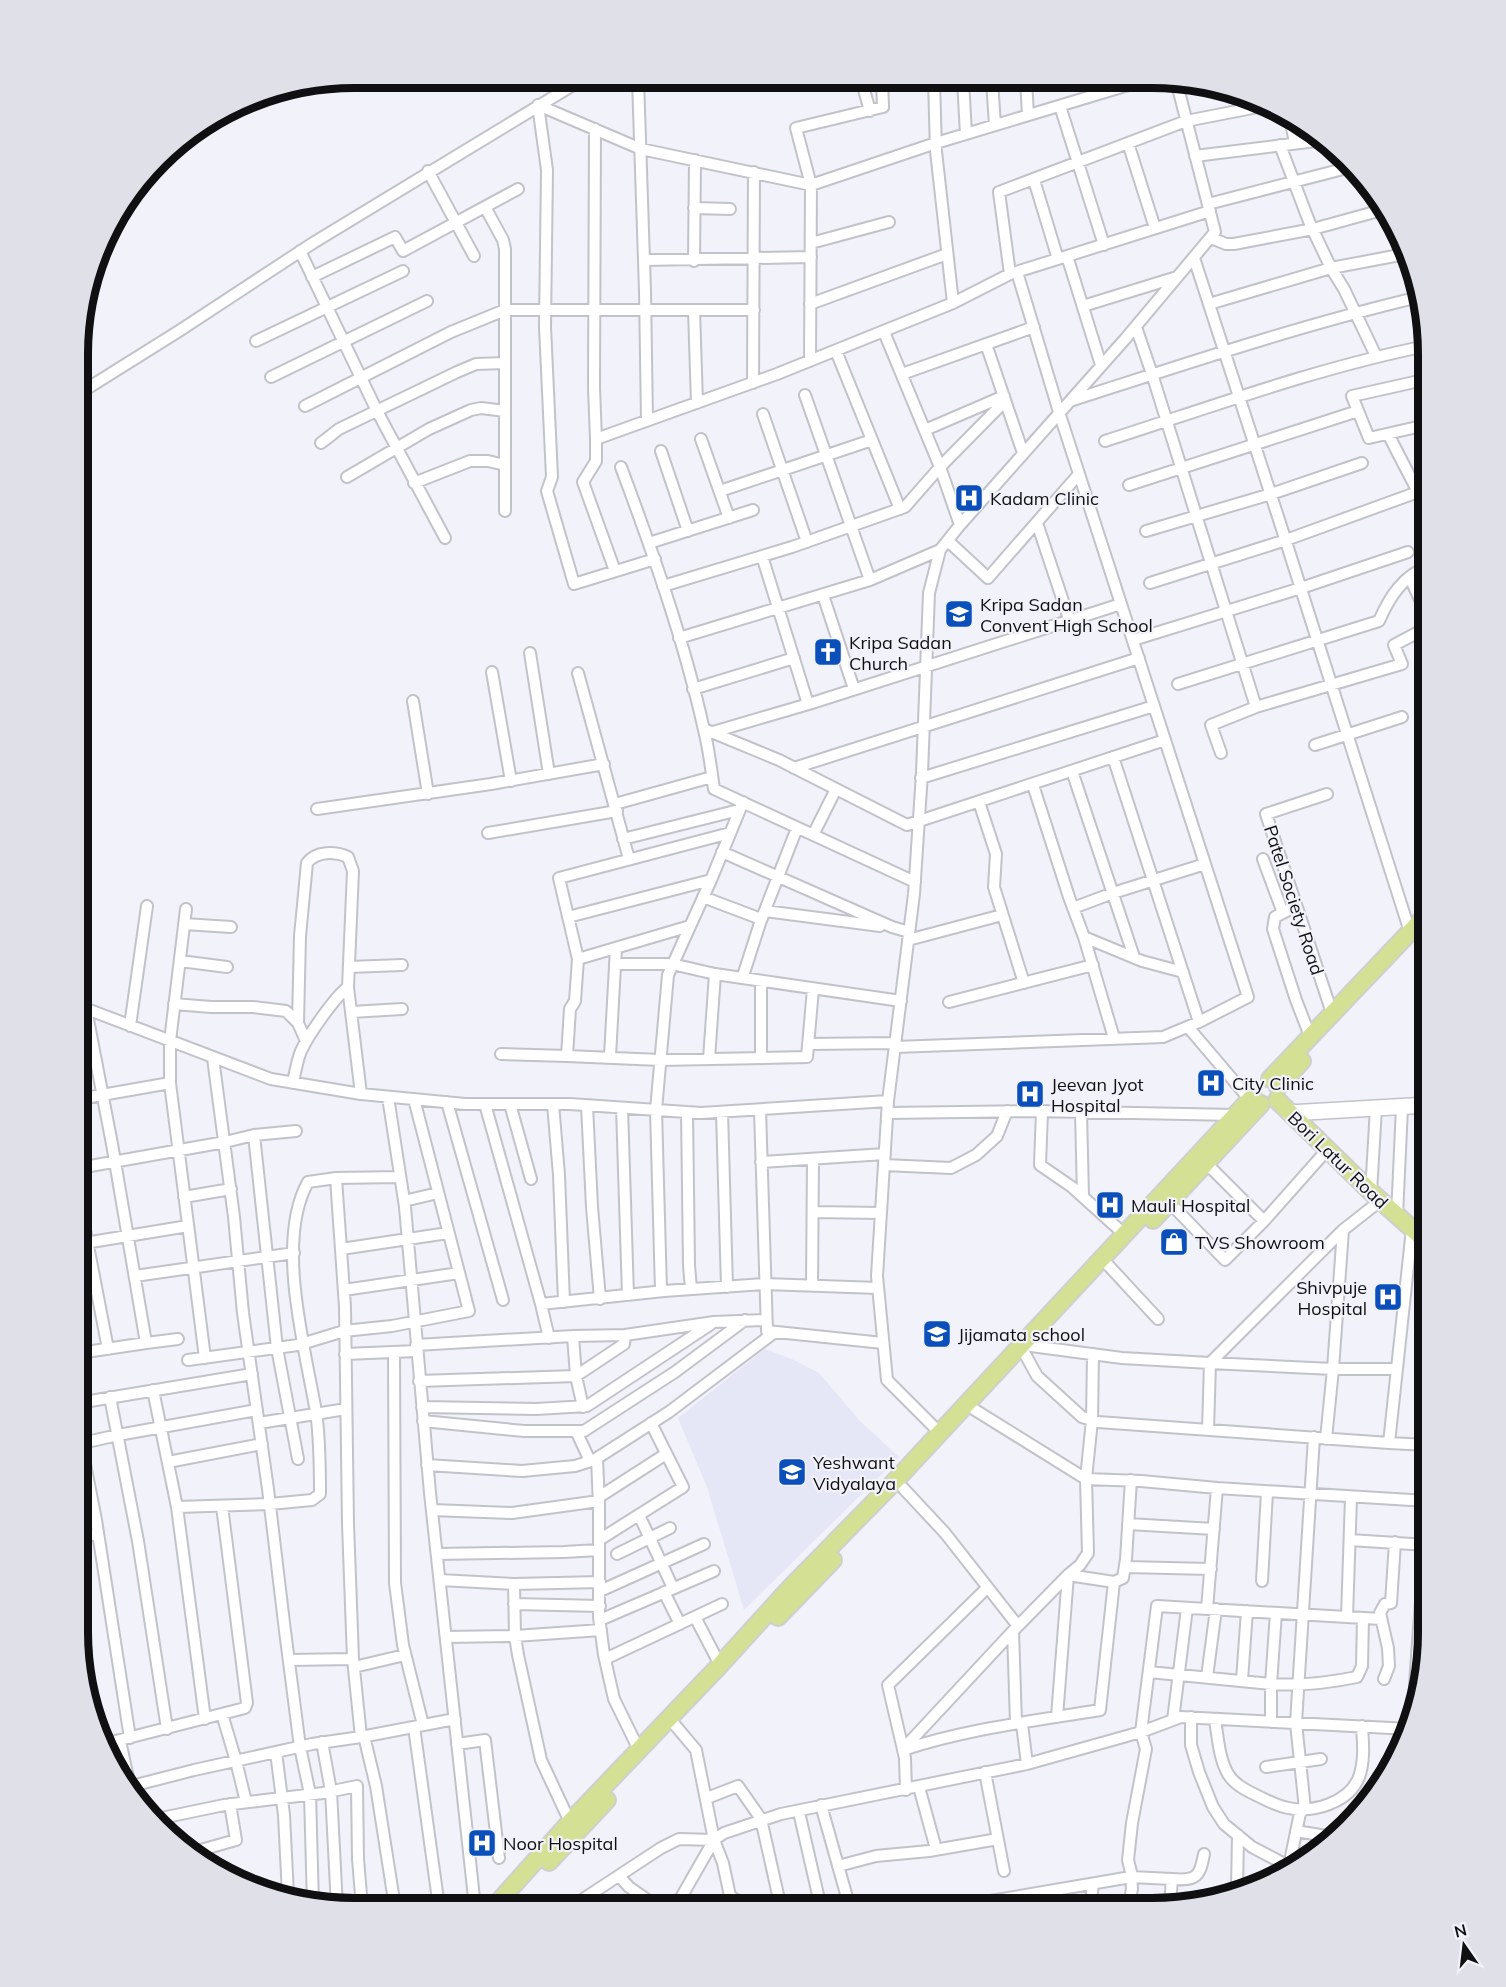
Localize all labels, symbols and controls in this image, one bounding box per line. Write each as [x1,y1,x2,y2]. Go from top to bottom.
hospital icon: Kadam Clinic [953,482,985,514]
place label: Kadam Clinic [990,487,1099,510]
place label: Kripa Sadan Convent High School [980,593,1153,637]
school or university icon: Kripa Sadan Convent High School [943,598,975,630]
place label: Kripa Sadan Church [849,631,952,675]
church icon: Kripa Sadan Church [812,636,844,668]
street label: Patel Society Road [1259,822,1329,978]
hospital icon: City Clinic [1195,1067,1227,1099]
place label: City Clinic [1232,1072,1314,1095]
place label: Jeevan Jyot Hospital [1051,1073,1144,1117]
hospital icon: Jeevan Jyot Hospital [1014,1078,1046,1110]
street label: Bori Latur Road [1283,1106,1393,1214]
hospital icon: Mauli Hospital [1094,1189,1126,1221]
place label: Mauli Hospital [1131,1194,1250,1217]
shop icon: TVS Showroom [1158,1226,1190,1258]
place label: TVS Showroom [1195,1231,1325,1254]
place label: Shivpuje Hospital [1296,1276,1367,1320]
hospital icon: Shivpuje Hospital [1372,1281,1404,1313]
school or university icon: Jijamata school [921,1318,953,1350]
place label: Jijamata school [958,1323,1085,1346]
place label: Yeshwant Vidyalaya [812,1451,896,1495]
school or university icon: Yeshwant Vidyalaya [776,1456,808,1488]
hospital icon: Noor Hospital [466,1827,498,1859]
place label: Noor Hospital [503,1832,618,1855]
north arrow [1434,1915,1494,1975]
text: N [1452,1919,1469,1942]

